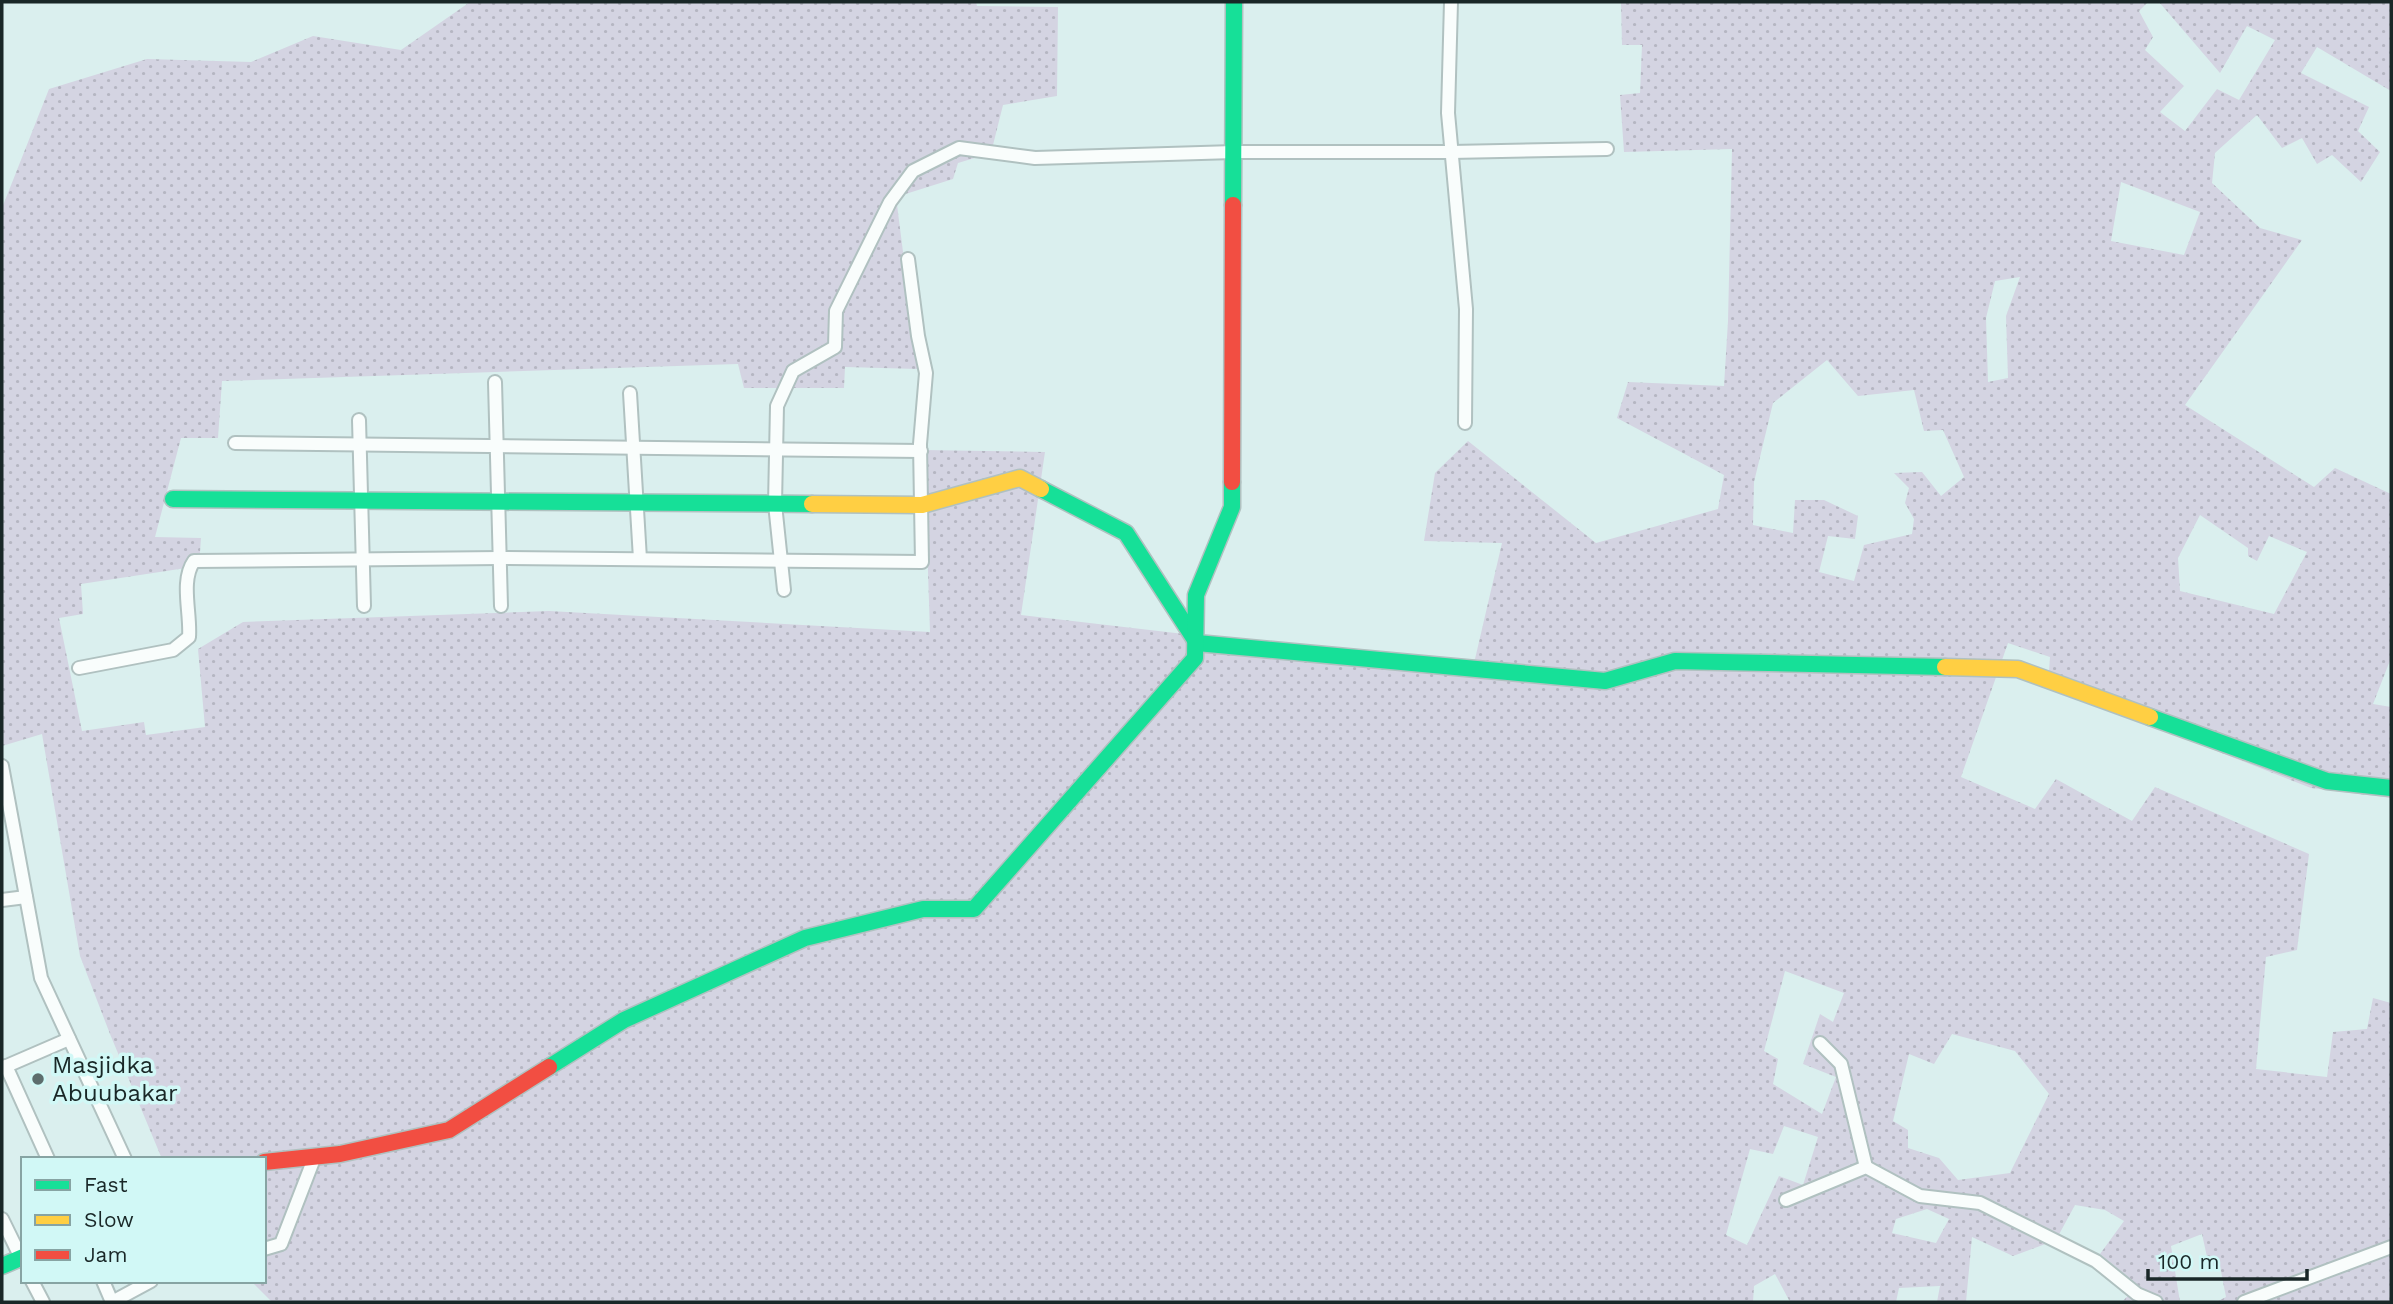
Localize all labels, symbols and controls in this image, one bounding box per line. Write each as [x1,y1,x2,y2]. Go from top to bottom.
place label: Masjidka Abuubakar [52,1051,178,1107]
marker: Masjidka Abuubakar [30,1071,46,1087]
legend [21,1157,266,1283]
text: Fast [84,1172,128,1197]
text: Slow [84,1207,134,1232]
scale bar [2148,1238,2307,1282]
text: Jam [84,1242,127,1267]
text: 100 m [2158,1249,2220,1274]

